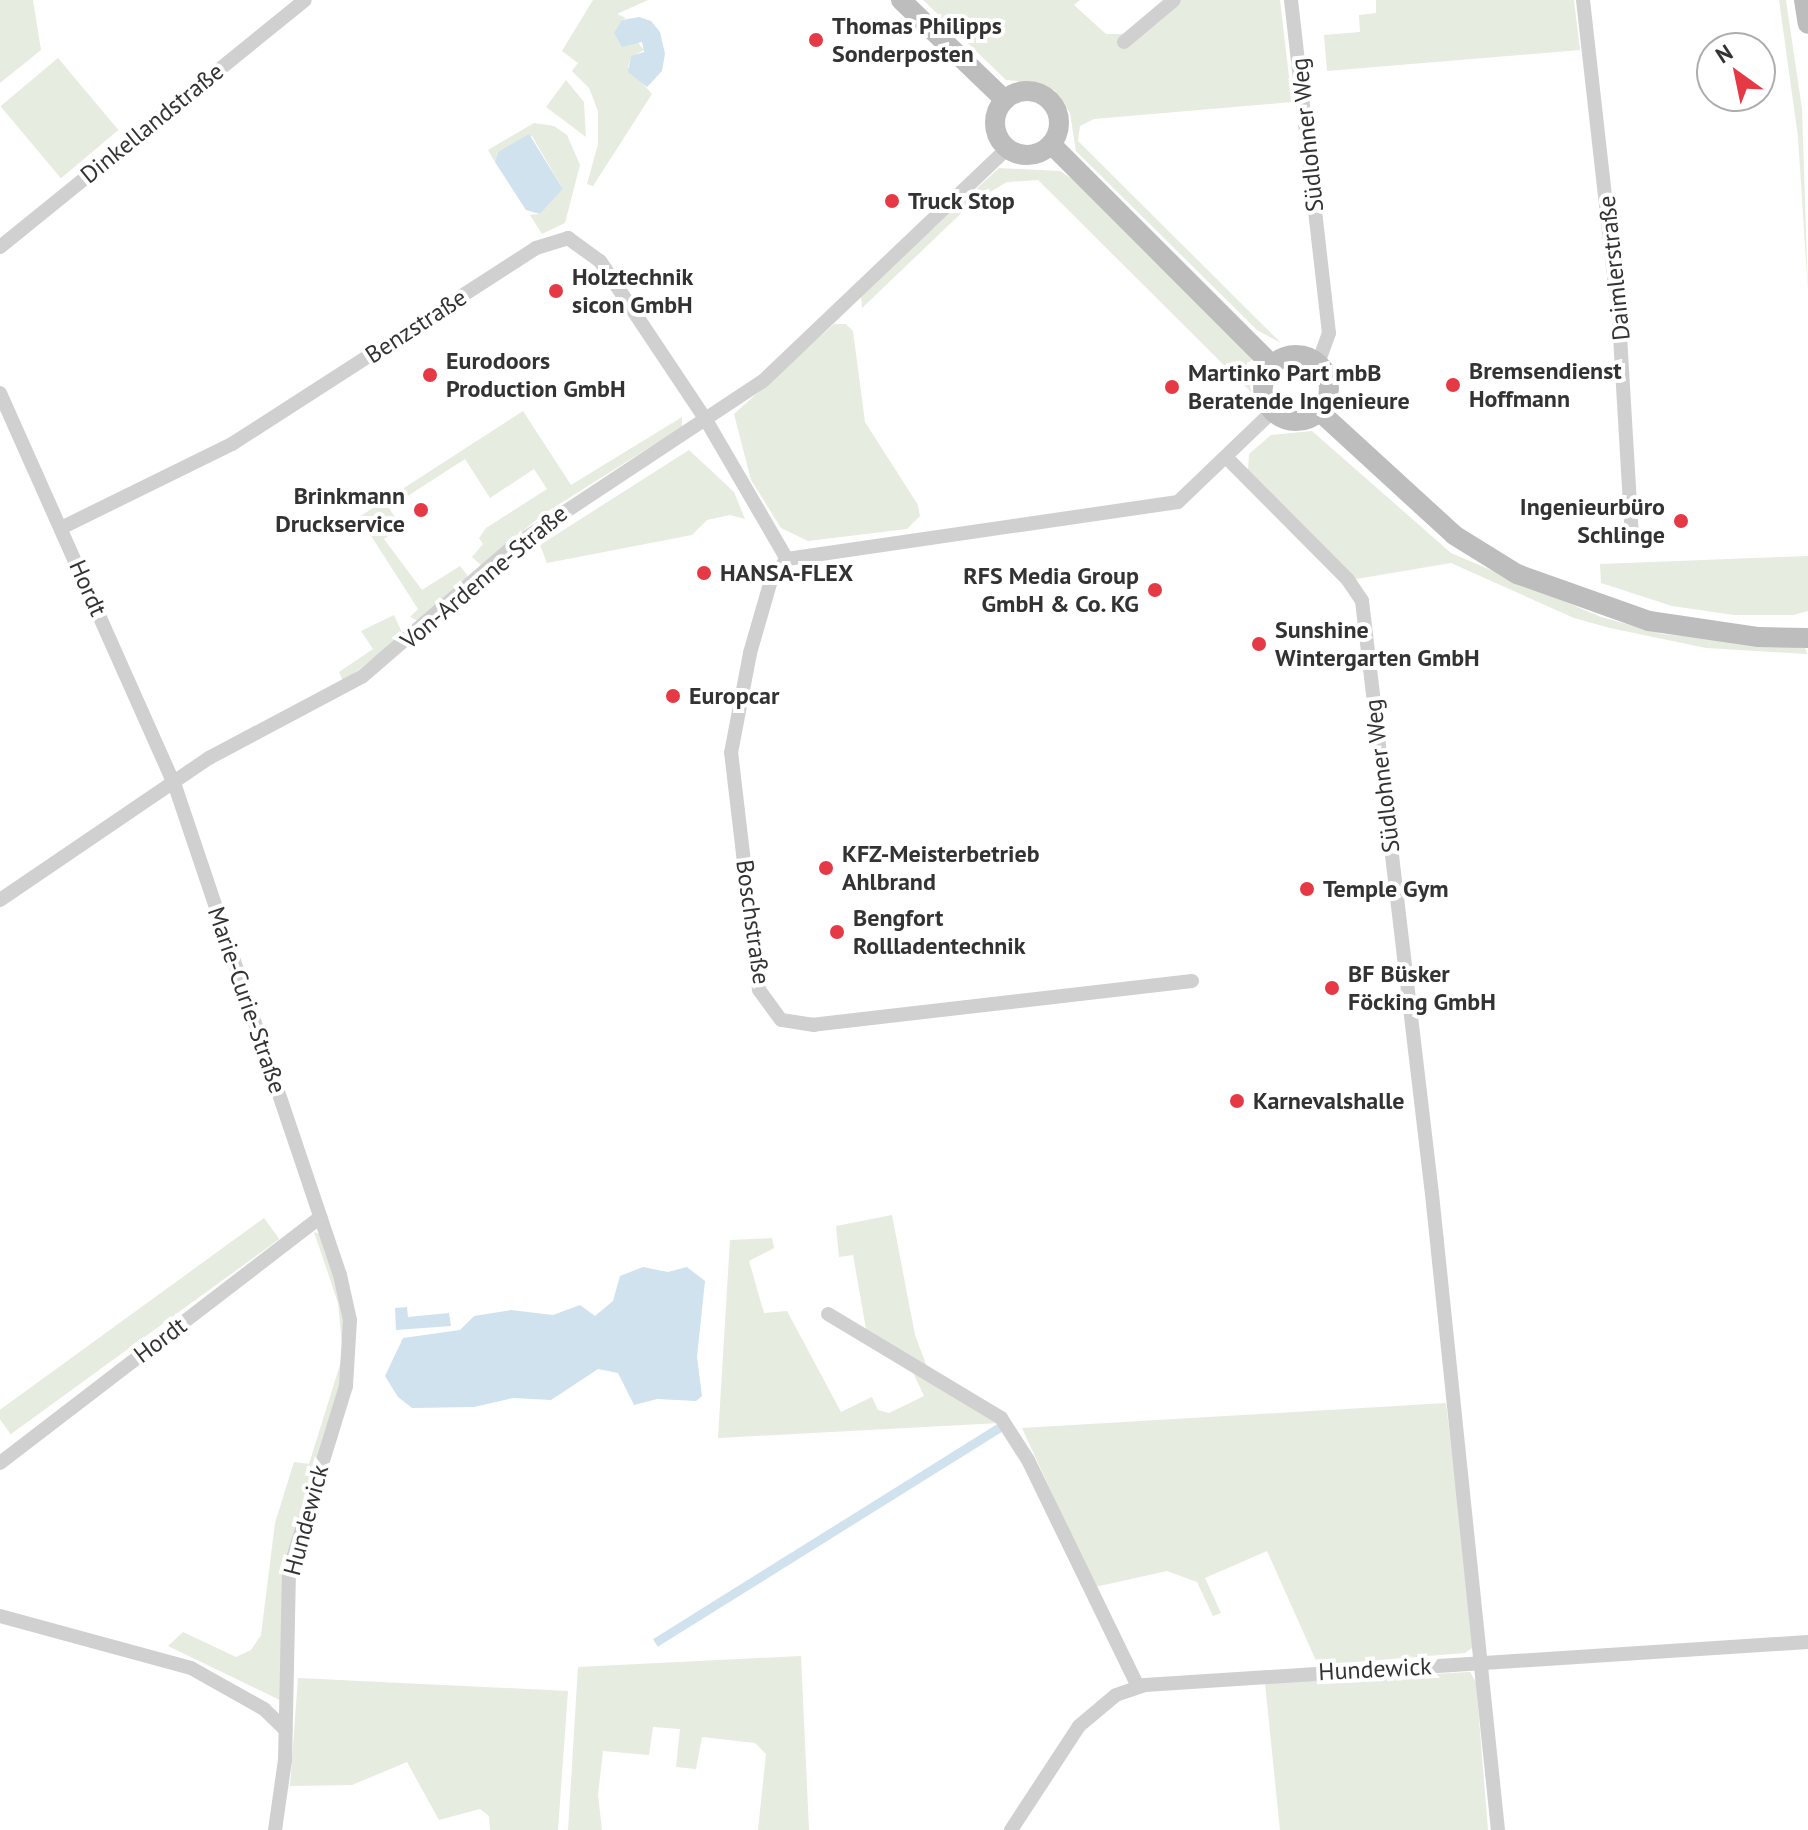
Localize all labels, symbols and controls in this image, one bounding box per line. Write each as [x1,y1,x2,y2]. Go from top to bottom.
place label: Thomas Philipps Sonderposten [832,12,1002,68]
marker: Thomas Philipps Sonderposten [807,31,825,49]
north arrow [1696,32,1776,112]
text: N [1710,38,1738,69]
street label: Südlohner Weg [1285,56,1329,214]
street label: Dinkellandstraße [75,57,229,189]
place label: Truck Stop [908,187,1016,215]
marker: Truck Stop [883,192,901,210]
street label: Daimlerstraße [1592,194,1636,342]
place label: Holztechnik sicon GmbH [572,263,693,319]
marker: Holztechnik sicon GmbH [547,282,565,300]
street label: Benzstraße [360,283,472,369]
place label: Eurodoors Production GmbH [446,347,626,403]
place label: Bremsendienst Hoffmann [1469,357,1622,413]
place label: Martinko Part mbB Beratende Ingenieure [1188,359,1410,415]
marker: Eurodoors Production GmbH [421,366,439,384]
marker: Bremsendienst Hoffmann [1444,376,1462,394]
marker: Martinko Part mbB Beratende Ingenieure [1163,378,1181,396]
place label: Brinkmann Druckservice [275,482,405,538]
place label: Ingenieurbüro Schlinge [1520,493,1665,549]
street label: Von-Ardenne-Straße [395,499,573,655]
marker: Brinkmann Druckservice [412,501,430,519]
marker: Ingenieurbüro Schlinge [1672,512,1690,530]
street label: Hordt [63,556,113,620]
place label: HANSA-FLEX [720,559,853,587]
place label: RFS Media Group GmbH & Co. KG [963,562,1139,618]
marker: HANSA-FLEX [695,564,713,582]
marker: RFS Media Group GmbH & Co. KG [1146,581,1164,599]
place label: Sunshine Wintergarten GmbH [1275,616,1480,672]
marker: Sunshine Wintergarten GmbH [1250,635,1268,653]
place label: Europcar [689,682,779,710]
marker: Europcar [664,687,682,705]
street label: Südlohner Weg [1358,697,1406,855]
place label: KFZ-Meisterbetrieb Ahlbrand [842,840,1040,896]
street label: Boschstraße [730,858,776,986]
marker: KFZ-Meisterbetrieb Ahlbrand [817,859,835,877]
place label: Temple Gym [1323,875,1449,903]
marker: Temple Gym [1298,880,1316,898]
street label: Marie-Curie-Straße [202,903,292,1097]
place label: Bengfort Rollladentechnik [853,904,1026,960]
marker: Bengfort Rollladentechnik [828,923,846,941]
place label: BF Büsker Föcking GmbH [1348,960,1496,1016]
marker: BF Büsker Föcking GmbH [1323,979,1341,997]
place label: Karnevalshalle [1253,1087,1404,1115]
marker: Karnevalshalle [1228,1092,1246,1110]
street label: Hordt [128,1311,192,1369]
street label: Hundewick [277,1461,335,1579]
street label: Hundewick [1318,1652,1432,1686]

